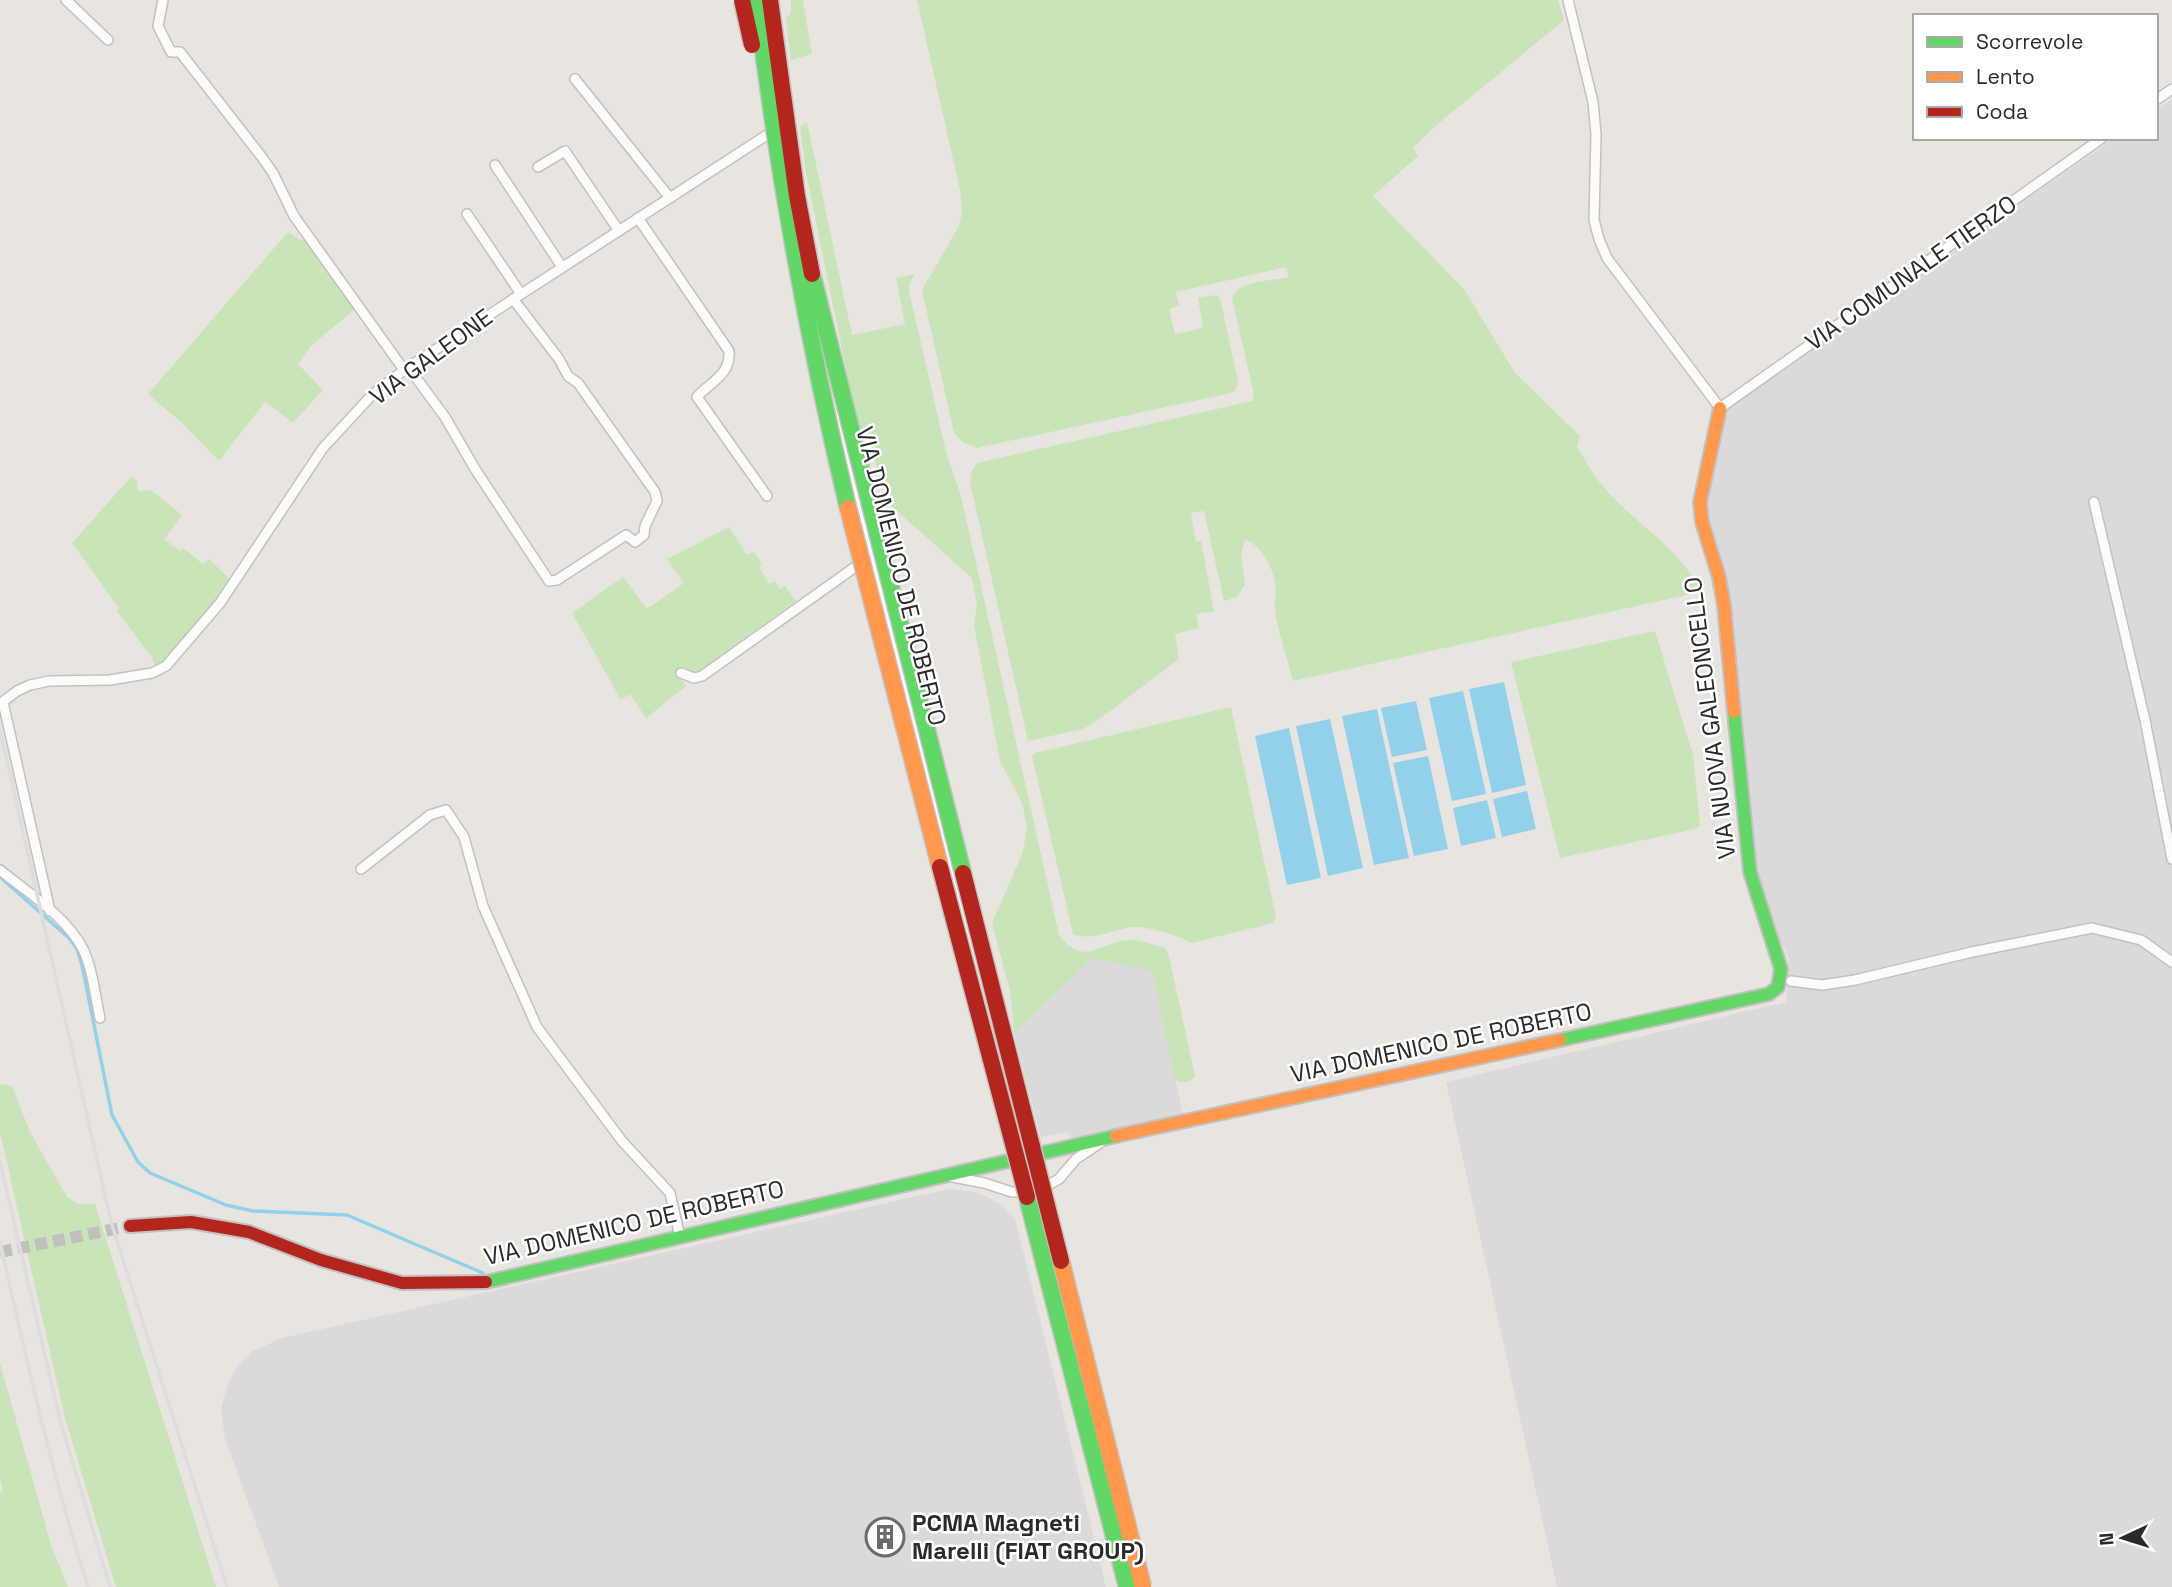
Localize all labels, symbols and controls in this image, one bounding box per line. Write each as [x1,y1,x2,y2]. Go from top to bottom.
legend [1913,14,2158,140]
text: Scorrevole [1976,28,2083,55]
text: Lento [1976,63,2035,90]
text: Coda [1976,98,2028,125]
street label: VIA COMUNALE TIERZO [1799,188,2023,357]
street label: VIA GALEONE [363,302,498,412]
street label: VIA DOMENICO DE ROBERTO [849,423,954,729]
street label: VIA NUOVA GALEONCELLO [1677,575,1742,861]
street label: VIA DOMENICO DE ROBERTO [1287,995,1594,1090]
street label: VIA DOMENICO DE ROBERTO [481,1173,787,1272]
north arrow [2088,1503,2158,1573]
place label: PCMA Magneti Marelli (FIAT GROUP) [912,1507,1144,1566]
building icon: PCMA Magneti Marelli (FIAT GROUP) [864,1516,906,1558]
text: N [2094,1532,2119,1546]

